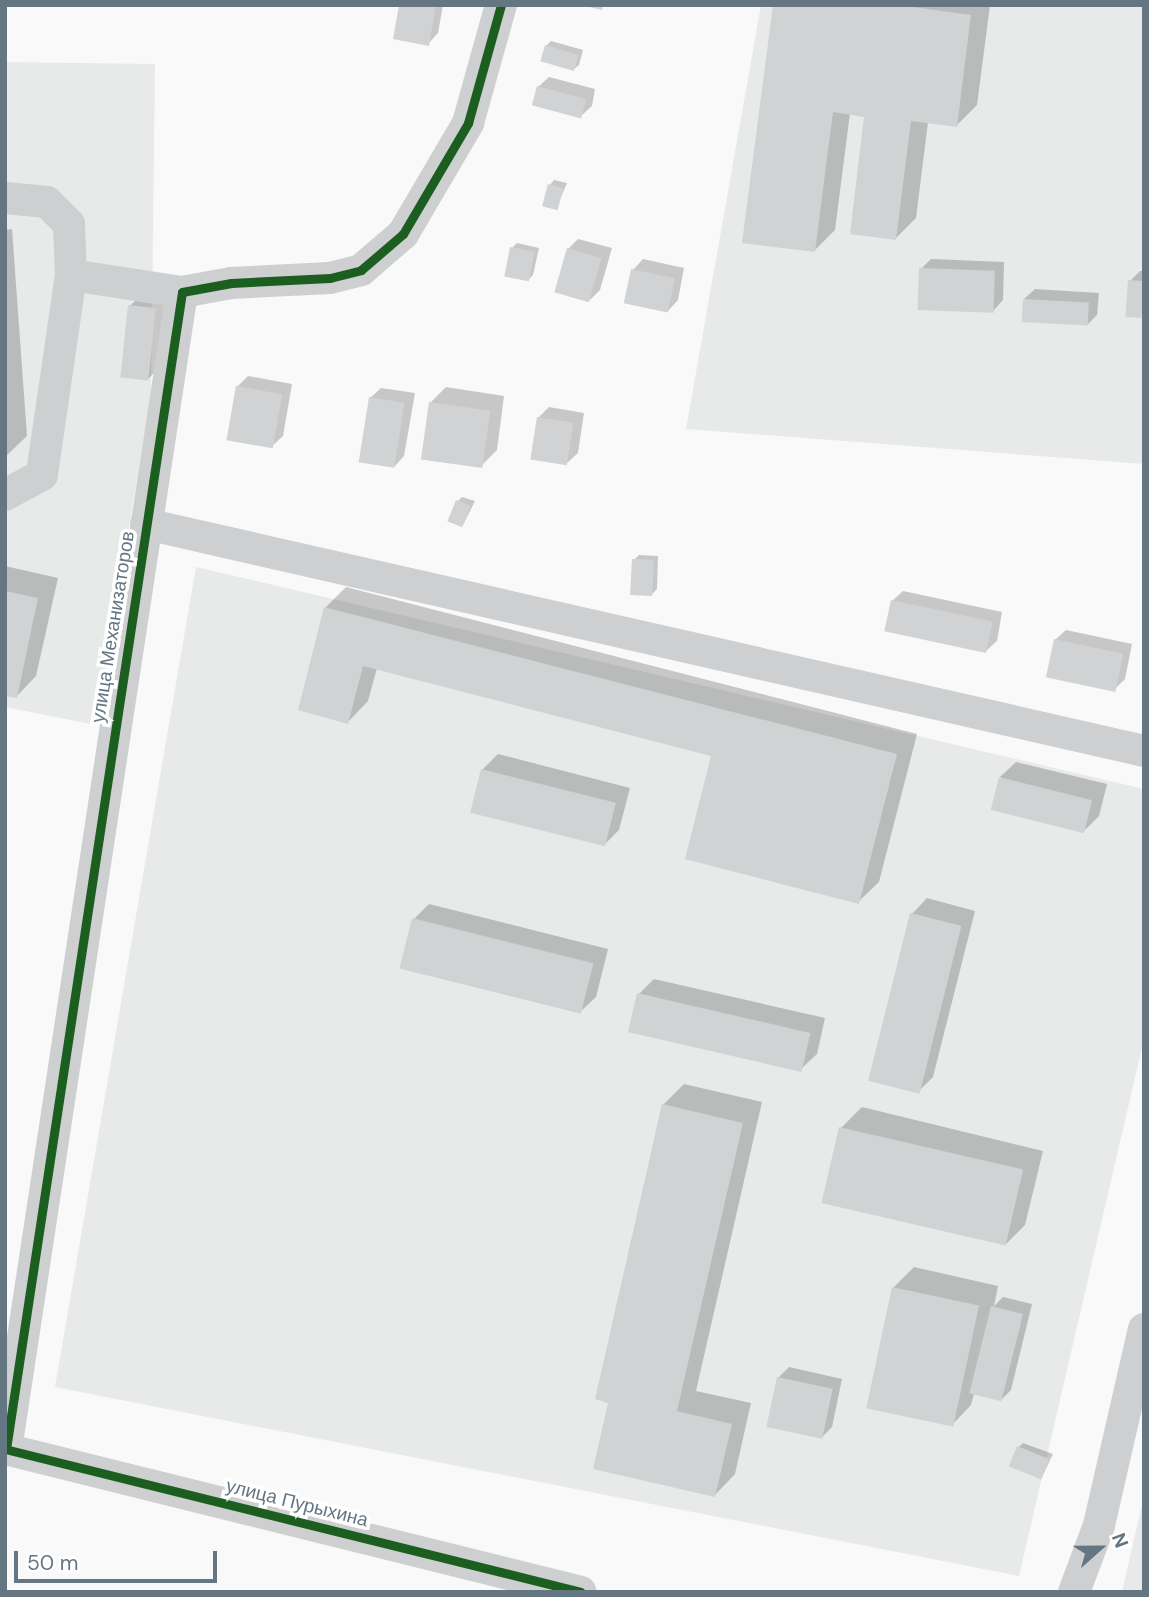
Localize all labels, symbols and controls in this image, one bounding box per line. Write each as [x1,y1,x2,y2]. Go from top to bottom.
street label: улица Механизаторов [87,530,139,724]
street label: улица Пурыхина [224,1474,370,1532]
north arrow [1065,1513,1135,1583]
text: N [1106,1529,1134,1551]
scale bar [18,1538,220,1582]
text: 50 m [27,1549,78,1577]

